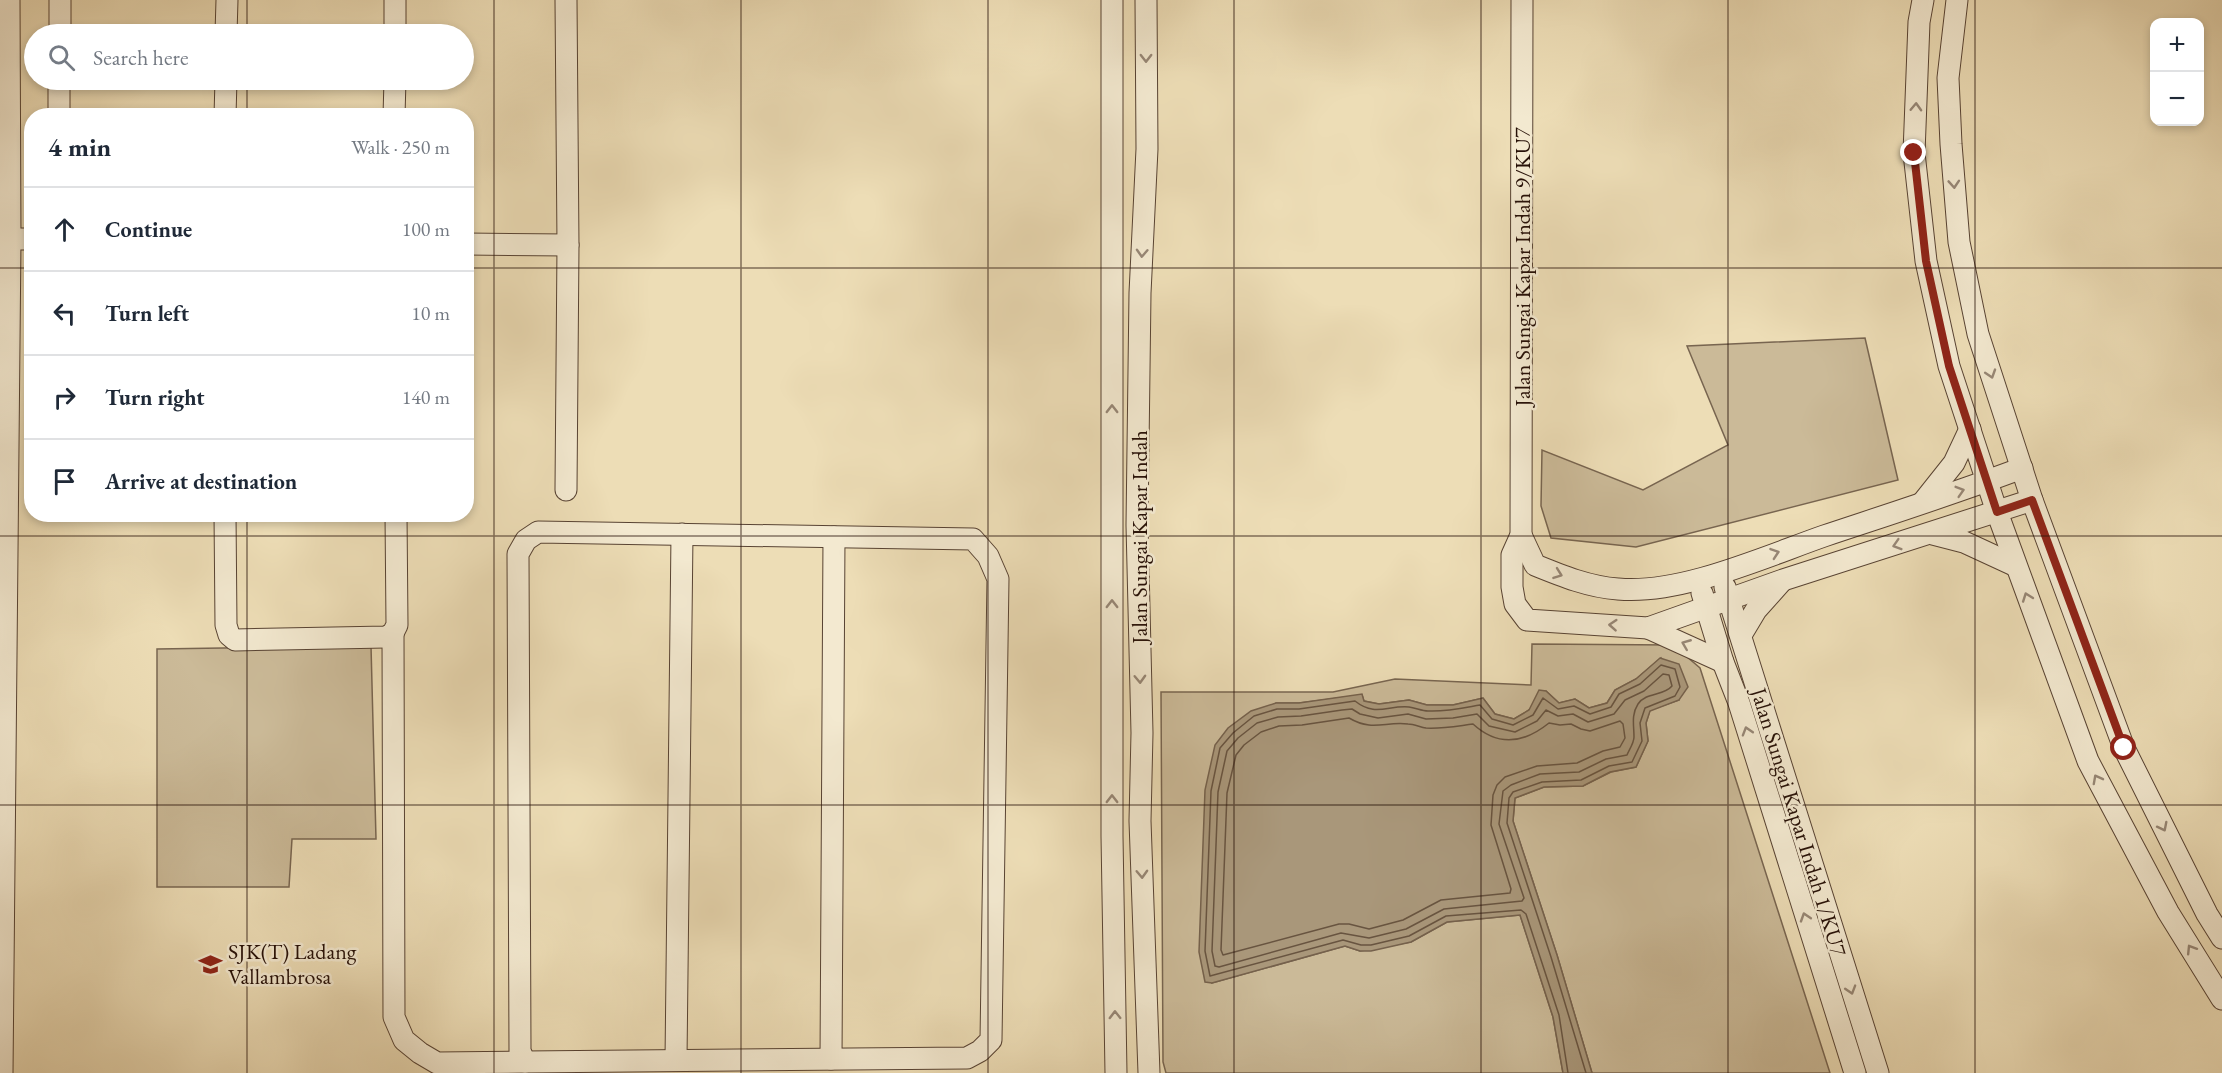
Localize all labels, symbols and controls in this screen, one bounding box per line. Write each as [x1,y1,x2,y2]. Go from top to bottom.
map controls [2150,18,2204,126]
button: + [2150,18,2204,72]
search box [24,24,474,90]
icon: search [45,41,78,74]
text: Search here [93,43,188,72]
one-way arrow [1140,54,1152,63]
button: − [2150,72,2204,126]
one-way arrow [1909,103,1922,112]
street label: Jalan Sungai Kapar Indah 9/KU7 [1508,127,1537,409]
text: 4 min [48,130,111,164]
text: Walk · 250 m [351,134,450,160]
route end [1900,139,1926,165]
one-way arrow [1947,179,1960,188]
icon: ahead [48,213,81,246]
text: Continue [105,215,192,244]
text: 100 m [402,216,450,242]
one-way arrow [1136,249,1149,258]
icon: left [48,297,81,330]
text: Turn left [105,299,189,328]
text: 10 m [411,300,450,326]
one-way arrow [1984,368,1996,379]
icon: right [48,381,81,414]
text: Turn right [105,383,204,412]
text: 140 m [402,384,450,410]
one-way arrow [1106,404,1118,413]
street label: Jalan Sungai Kapar Indah [1125,430,1154,646]
icon: arrive [48,465,81,498]
text: Arrive at destination [105,467,297,496]
one-way arrow [1954,486,1965,498]
one-way arrow [1892,537,1903,550]
one-way arrow [1769,548,1780,560]
one-way arrow [1552,567,1563,579]
one-way arrow [2022,592,2035,603]
one-way arrow [1106,599,1118,608]
one-way arrow [1608,619,1618,632]
one-way arrow [1681,639,1692,651]
one-way arrow [1133,675,1146,684]
street label: Jalan Sungai Kapar Indah 1/KU7 [1744,682,1854,960]
one-way arrow [1742,726,1754,737]
route start [2110,734,2136,760]
one-way arrow [2093,774,2104,785]
one-way arrow [1106,794,1118,803]
one-way arrow [2156,821,2168,832]
one-way arrow [1135,870,1148,879]
one-way arrow [1800,912,1812,923]
place label: SJK(T) Ladang Vallambrosa [228,937,357,991]
one-way arrow [2188,945,2199,956]
school or university icon: SJK(T) Ladang Vallambrosa [197,951,223,977]
one-way arrow [1844,984,1857,995]
one-way arrow [1109,1010,1122,1019]

